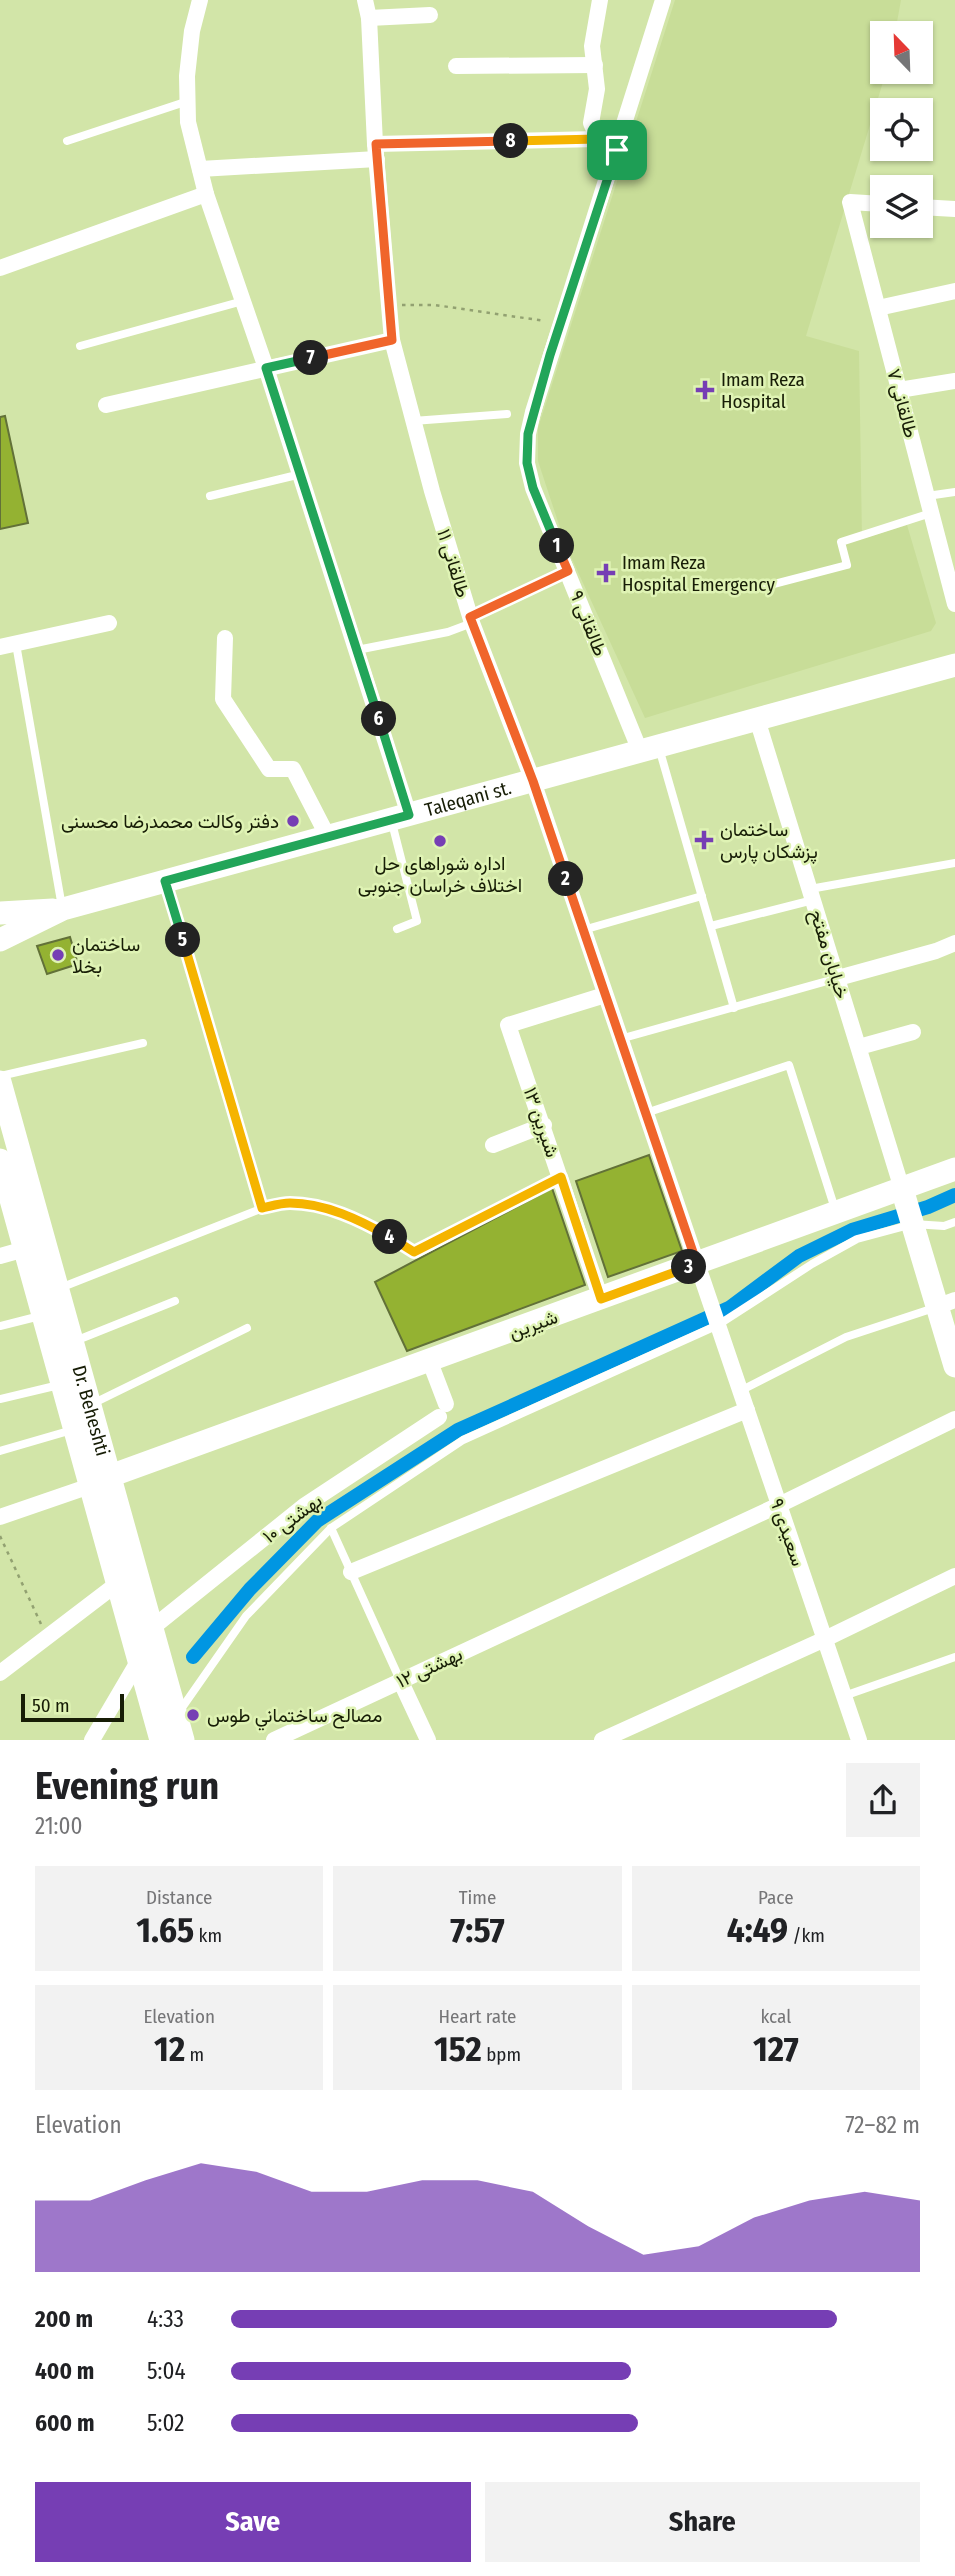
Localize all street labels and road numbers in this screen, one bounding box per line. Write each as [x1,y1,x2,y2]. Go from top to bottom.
street label: طالقانی ۷ [882,366,923,440]
street label: طالقانی ۱۱ [432,526,475,600]
street label: طالقانی ۹ [565,587,612,659]
street label: Taleqani st. [422,776,514,821]
street label: خیابان مفتح [803,907,854,1002]
street label: شیرین ۱۳ [519,1084,564,1160]
street label: شیرین [506,1305,561,1344]
street label: Dr. Beheshti [67,1363,114,1459]
street label: بهشتی ۱۰ [258,1489,326,1548]
street label: سعیدی ۹ [765,1495,810,1569]
street label: بهشتی ۱۲ [393,1642,466,1693]

